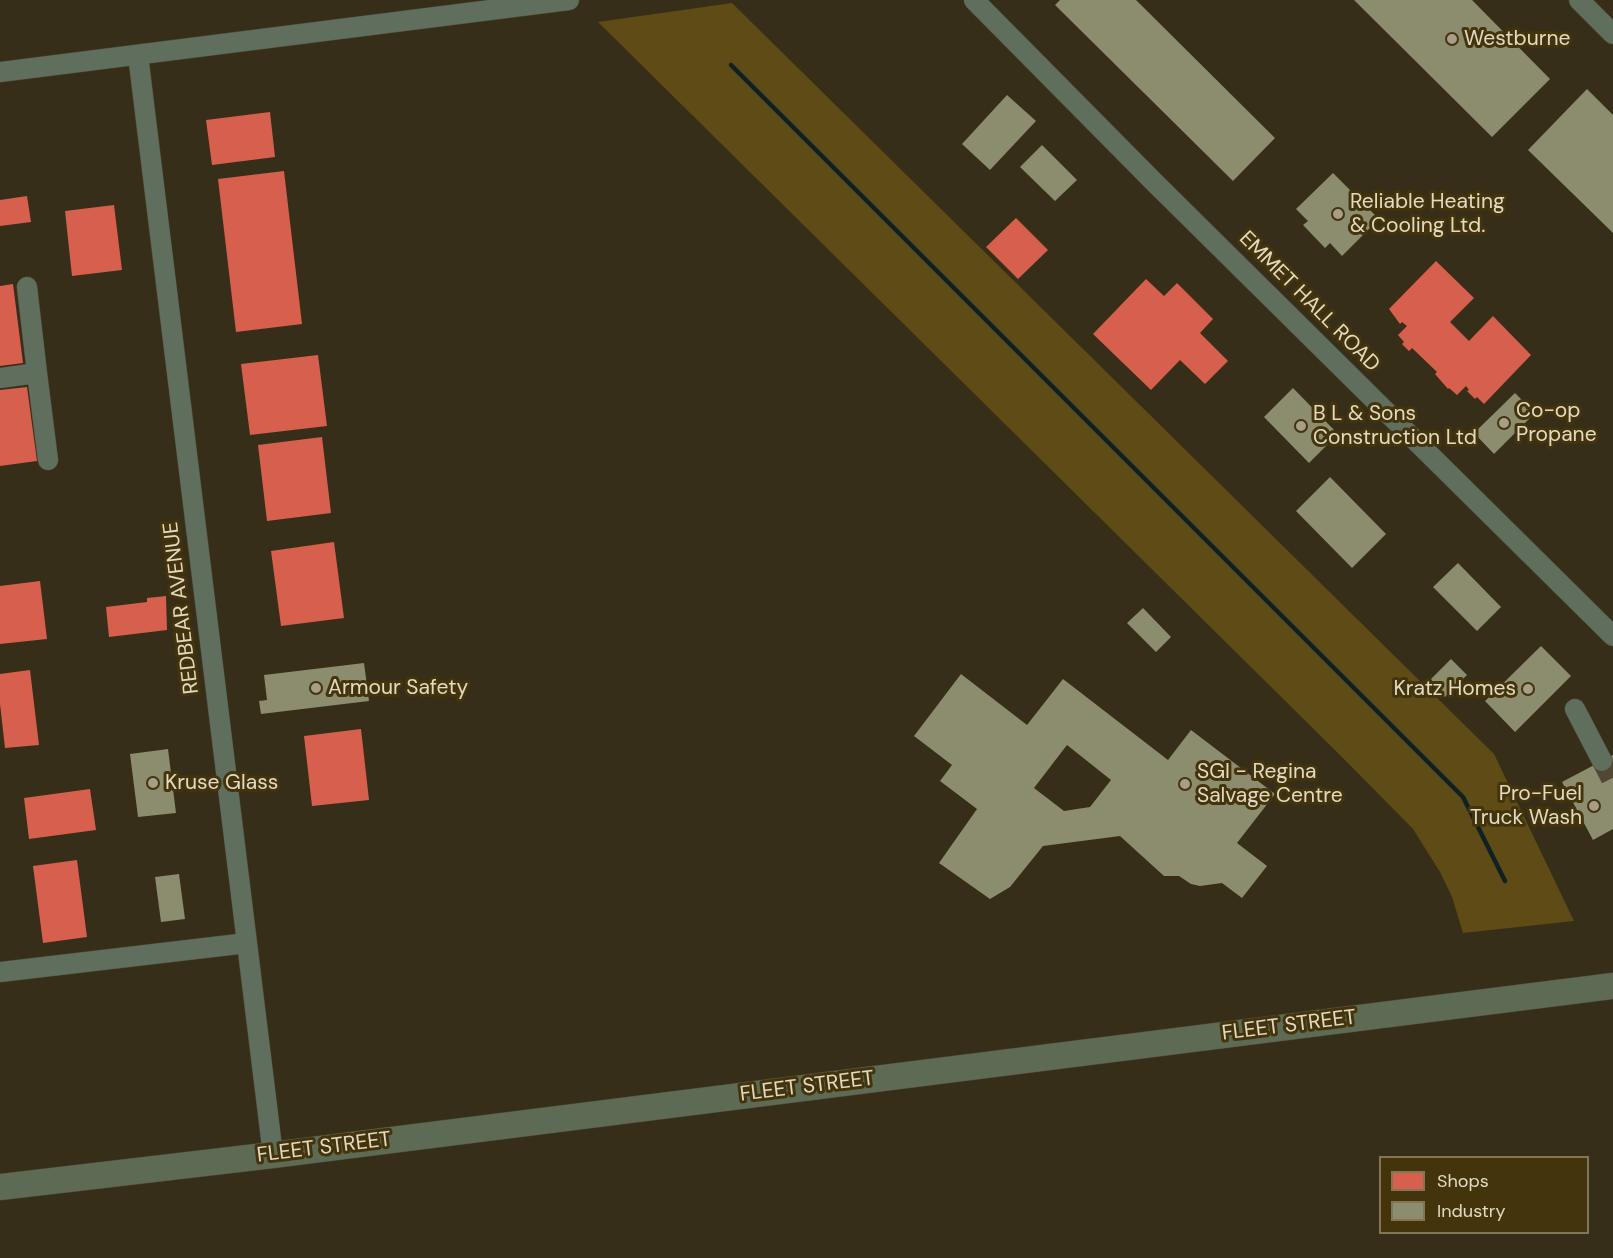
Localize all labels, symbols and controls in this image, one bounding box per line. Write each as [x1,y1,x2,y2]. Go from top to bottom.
place label: Westburne [1464,26,1570,52]
marker: Westburne [1445,32,1459,46]
place label: Reliable Heating & Cooling Ltd. [1350,189,1505,239]
marker: Reliable Heating & Cooling Ltd. [1331,207,1345,221]
street label: EMMET HALL ROAD [1233,226,1385,378]
place label: Co-op Propane [1516,398,1597,448]
place label: B L & Sons Construction Ltd [1313,401,1477,451]
marker: Co-op Propane [1497,416,1511,430]
marker: B L & Sons Construction Ltd [1294,419,1308,433]
street label: REDBEAR AVENUE [159,520,205,696]
place label: Armour Safety [328,675,468,701]
place label: Kratz Homes [1393,676,1516,702]
marker: Armour Safety [309,681,323,695]
marker: Kratz Homes [1521,682,1535,696]
place label: SGI - Regina Salvage Centre [1197,759,1343,809]
place label: Kruse Glass [165,770,278,796]
marker: Kruse Glass [146,776,160,790]
marker: SGI - Regina Salvage Centre [1178,777,1192,791]
place label: Pro-Fuel Truck Wash [1470,781,1582,831]
marker: Pro-Fuel Truck Wash [1587,799,1601,813]
street label: FLEET STREET [1220,1005,1358,1047]
street label: FLEET STREET [738,1066,876,1108]
street label: FLEET STREET [255,1127,393,1169]
legend [1379,1156,1589,1234]
text: Shops [1437,1169,1489,1193]
text: Industry [1437,1199,1506,1223]

